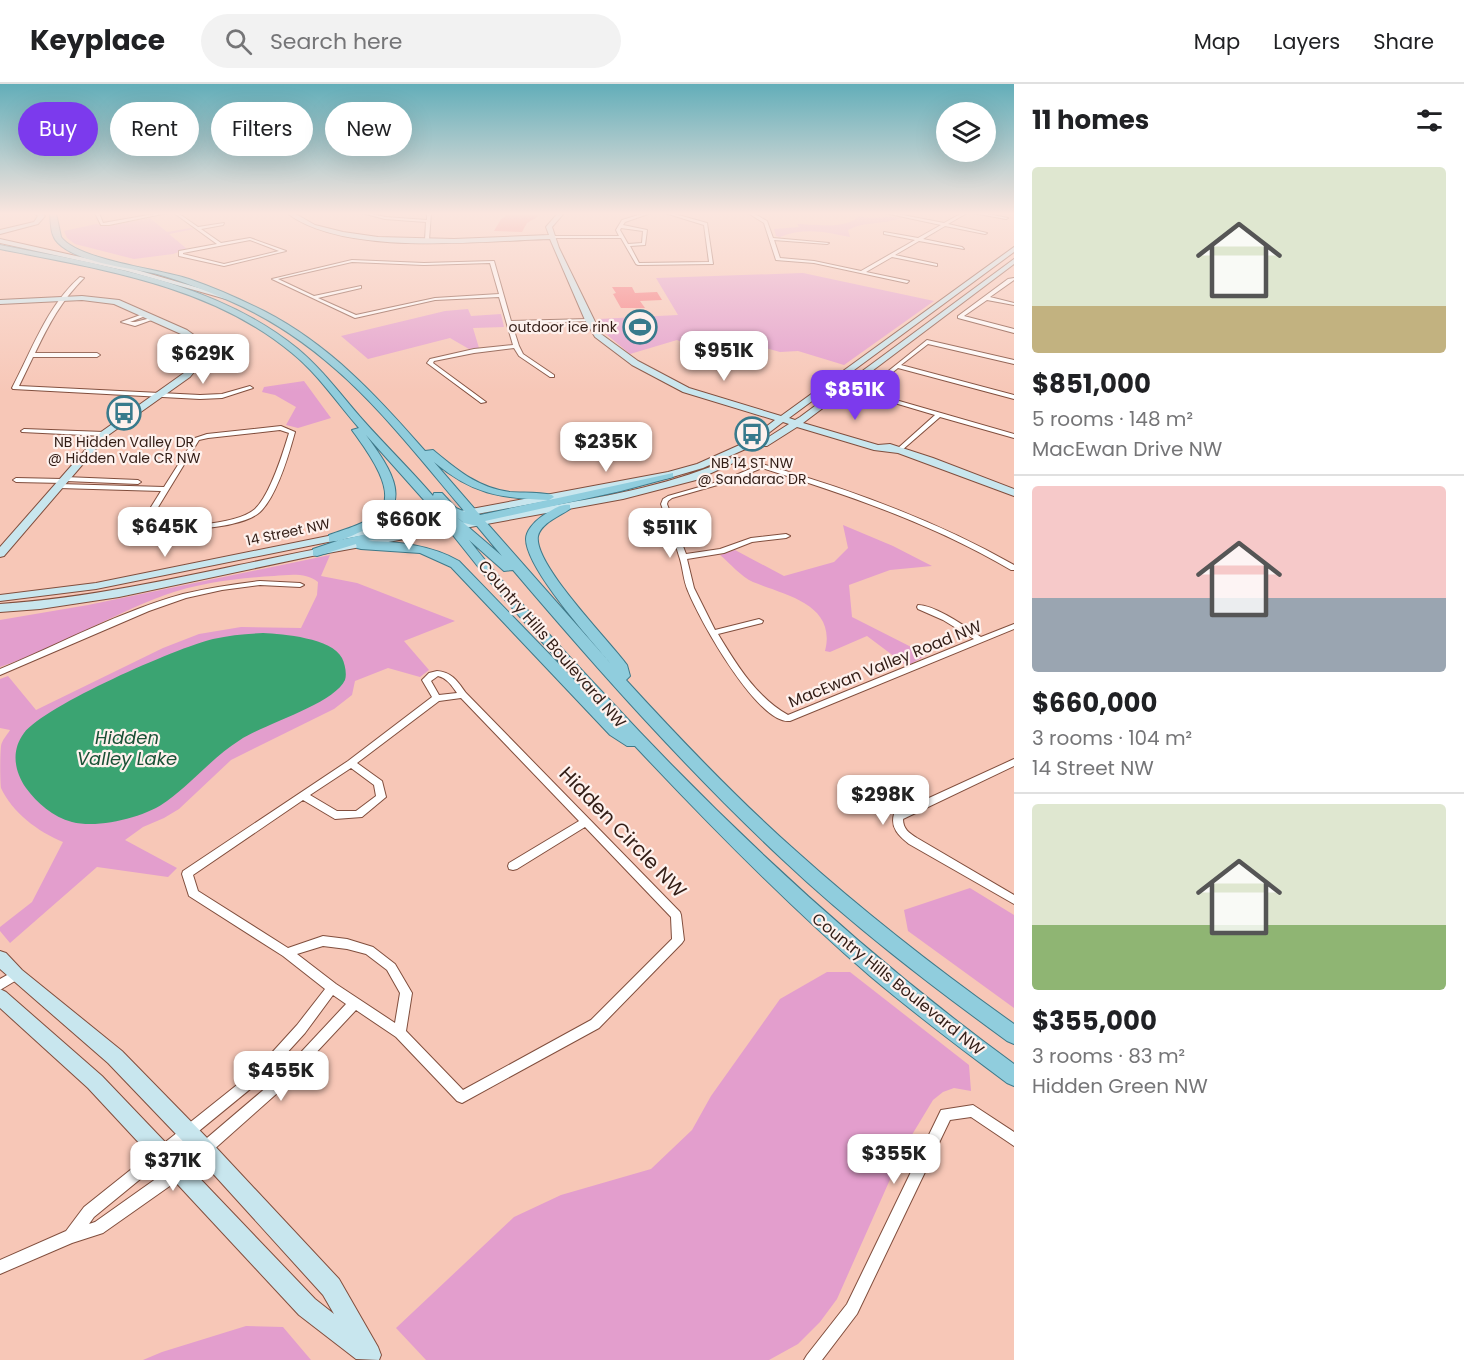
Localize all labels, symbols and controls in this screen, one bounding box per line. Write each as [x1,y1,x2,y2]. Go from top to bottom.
search box [201,14,621,68]
text: Keyplace [30,21,165,60]
icon: search [222,25,255,58]
text: Search here [270,26,402,57]
text: Map [1194,27,1240,56]
text: Layers [1273,27,1340,56]
text: Share [1373,27,1434,56]
chip: Buy [18,102,98,156]
chip: Rent [110,102,199,156]
chip: Filters [211,102,313,156]
chip: New [325,102,412,156]
map controls [936,102,996,162]
button: layers [936,102,996,162]
text: 11 homes [1032,102,1149,138]
icon: filters [1413,104,1446,137]
icon: home [1185,206,1293,314]
sports icon: outdoor ice rink [622,309,658,345]
place label: outdoor ice rink [508,317,618,337]
pin: $951K [682,331,766,382]
pin: $629K [161,334,245,385]
text: $951K [694,336,754,364]
text: $629K [171,339,235,367]
text: $851,000 [1032,366,1151,402]
pin: $851K [813,370,897,421]
text: $851K [825,375,885,403]
bus stop icon: NB Hidden Valley DR @ Hidden Vale CR NW [106,395,142,431]
text: 5 rooms · 148 m² [1032,405,1193,433]
bus stop icon: NB 14 ST NW @ Sandarac DR [734,416,770,452]
pin: $235K [564,422,648,473]
text: $235K [574,427,638,455]
place label: NB Hidden Valley DR @ Hidden Vale CR NW [48,432,201,468]
text: MacEwan Drive NW [1032,435,1222,463]
place label: NB 14 ST NW @ Sandarac DR [698,453,806,489]
pin: $660K [367,500,451,551]
text: $660K [376,505,442,533]
pin: $645K [123,507,207,558]
pin: $511K [628,508,712,559]
text: $645K [132,512,198,540]
street label: 14 Street NW [244,513,332,551]
text: $511K [642,513,698,541]
icon: home [1185,525,1293,633]
street label: Country Hills Boulevard NW [473,555,632,733]
street label: MacEwan Valley Road NW [785,615,985,713]
text: $660,000 [1032,685,1158,721]
text: 3 rooms · 104 m² [1032,724,1192,752]
water label: Hidden Valley Lake [77,725,177,771]
text: 14 Street NW [1032,754,1154,782]
street label: Hidden Circle NW [553,760,693,904]
pin: $298K [841,775,925,826]
text: $298K [851,780,915,808]
icon: home [1185,843,1293,951]
street label: Country Hills Boulevard NW [807,907,989,1061]
text: $355,000 [1032,1003,1157,1039]
text: 3 rooms · 83 m² [1032,1042,1185,1070]
pin: $455K [239,1051,323,1102]
text: $455K [248,1056,314,1084]
text: Hidden Green NW [1032,1072,1208,1100]
pin: $355K [852,1134,936,1185]
text: $355K [861,1139,927,1167]
pin: $371K [131,1141,215,1192]
text: $371K [144,1146,202,1174]

